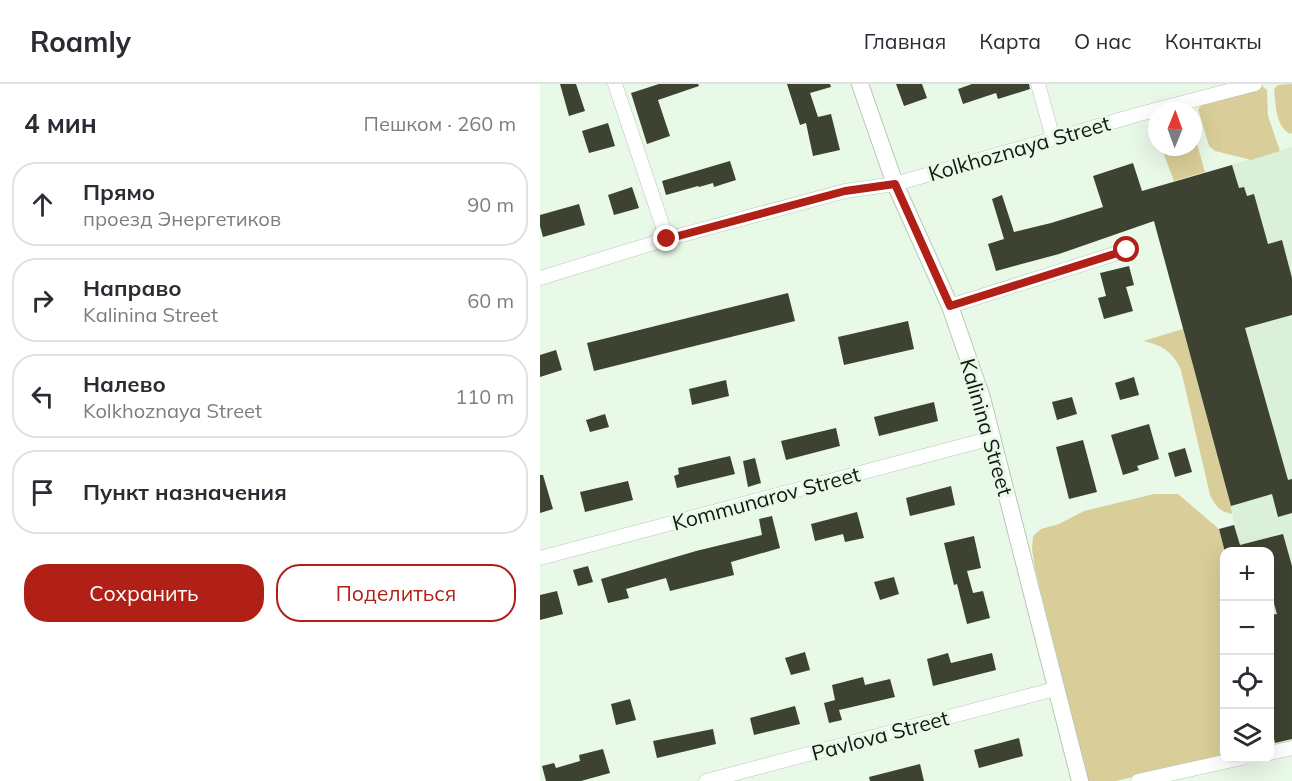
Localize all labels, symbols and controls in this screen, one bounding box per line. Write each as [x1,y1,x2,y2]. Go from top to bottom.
text: Roamly [30,24,131,59]
text: Главная [864,28,946,54]
text: Карта [979,28,1041,54]
text: О нас [1074,28,1132,54]
text: Контакты [1165,28,1262,54]
north arrow [1148,102,1202,156]
text: 4 мин [24,107,97,140]
street label: Kolkhoznaya Street [925,110,1113,186]
text: Пешком · 260 m [364,111,516,136]
text: Прямо [83,178,155,206]
icon: ahead [26,188,59,221]
text: 90 m [467,192,514,217]
text: проезд Энергетиков [83,206,281,231]
route end [653,225,679,251]
route start [1113,236,1139,262]
text: Направо [83,274,181,302]
icon: right [26,284,59,317]
text: 60 m [467,288,514,313]
text: Kalinina Street [83,302,218,327]
street label: Kalinina Street [955,355,1019,499]
text: Налево [83,370,166,398]
icon: left [26,380,59,413]
text: 110 m [455,384,514,409]
text: Kolkhoznaya Street [83,398,262,423]
street label: Kommunarov Street [669,460,863,536]
icon: arrive [26,476,59,509]
text: Пункт назначения [83,478,287,506]
map controls [1220,547,1274,763]
button: + [1220,547,1274,601]
button: Сохранить [24,564,264,622]
button: Поделиться [276,564,516,622]
button: − [1220,601,1274,655]
button: locate [1220,655,1274,709]
street label: Pavlova Street [809,704,951,766]
button: layers [1220,709,1274,763]

